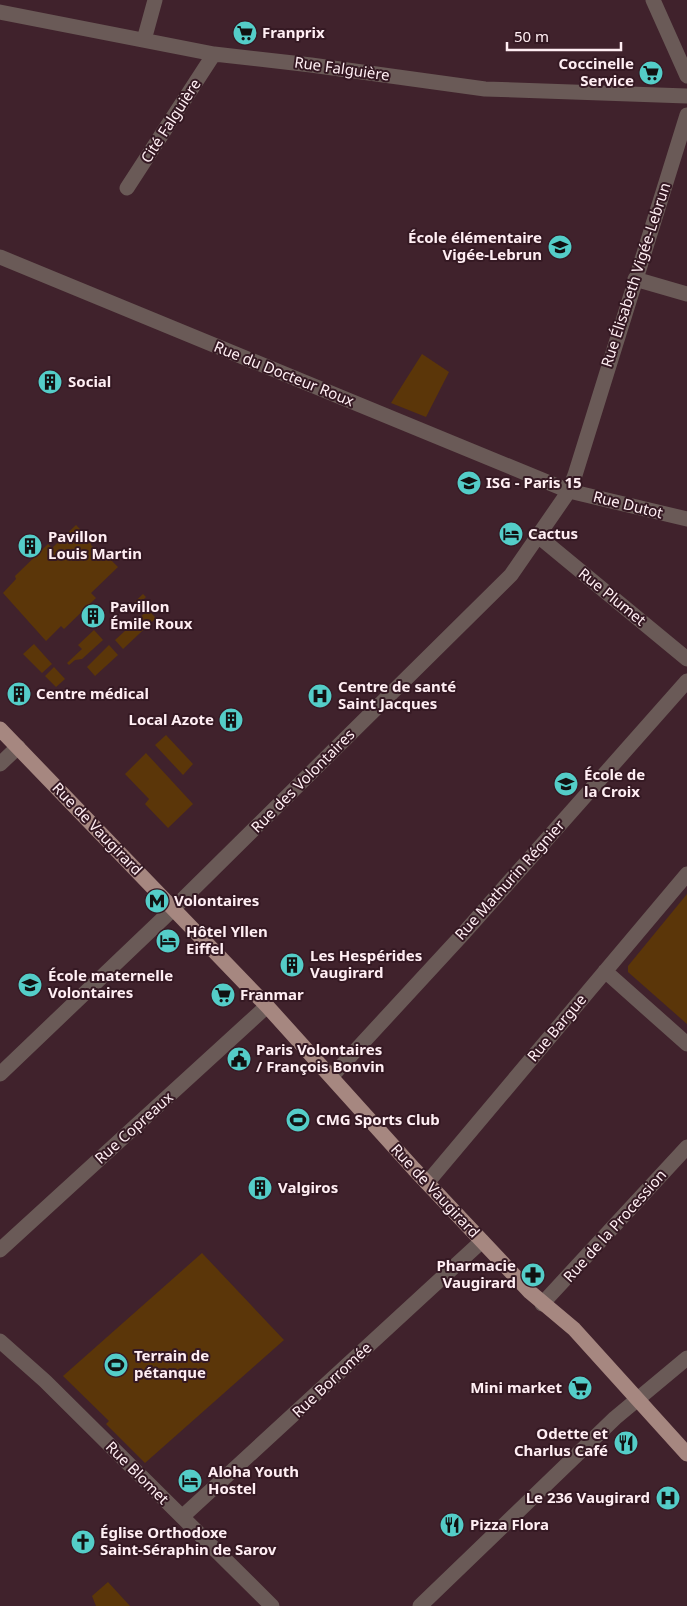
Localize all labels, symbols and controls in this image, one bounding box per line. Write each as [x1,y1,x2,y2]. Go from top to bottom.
supermarket icon: Franprix [232,20,258,46]
scale bar [507,20,621,52]
place label: Franprix [262,22,325,42]
text: 50 m [514,26,549,46]
street label: Rue Falguière [293,51,391,85]
place label: Coccinelle Service [558,53,634,90]
supermarket icon: Coccinelle Service [638,60,664,86]
street label: Cité Falguière [136,75,205,166]
street label: Rue Élisabeth Vigée-Lebrun [596,180,674,370]
place label: École élémentaire Vigée-Lebrun [408,227,542,264]
school or university icon: École élémentaire Vigée-Lebrun [547,234,573,260]
street label: Rue du Docteur Roux [211,336,357,410]
building icon: Social [37,369,63,395]
place label: Social [68,371,111,391]
school or university icon: ISG - Paris 15 [456,470,482,496]
place label: ISG - Paris 15 [486,472,582,492]
street label: Rue Dutot [591,486,666,522]
hotel icon: Cactus [498,521,524,547]
place label: Cactus [528,523,578,543]
place label: Pavillon Louis Martin [48,526,142,563]
building icon: Pavillon Louis Martin [17,533,43,559]
street label: Rue Plumet [575,563,651,630]
place label: Pavillon Émile Roux [110,596,193,633]
building icon: Pavillon Émile Roux [80,603,106,629]
place label: Centre de santé Saint Jacques [338,676,456,713]
building icon: Centre médical [6,681,32,707]
place label: Centre médical [36,683,149,703]
hospital icon: Centre de santé Saint Jacques [307,683,333,709]
building icon: Local Azote [218,707,244,733]
place label: Local Azote [129,709,214,729]
street label: Rue des Volontaires [246,724,358,836]
place label: École de la Croix [584,764,645,801]
school or university icon: École de la Croix [553,771,579,797]
street label: Rue de Vaugirard [48,778,147,879]
street label: Rue Mathurin Régnier [450,815,569,944]
metro station icon: Volontaires [144,888,170,914]
place label: Volontaires [174,890,259,910]
place label: Hôtel Yllen Eiffel [186,921,268,958]
hotel icon: Hôtel Yllen Eiffel [155,928,181,954]
place label: Les Hespérides Vaugirard [310,945,422,982]
building icon: Les Hespérides Vaugirard [279,952,305,978]
place label: École maternelle Volontaires [48,965,173,1002]
school or university icon: École maternelle Volontaires [17,972,43,998]
supermarket icon: Franmar [210,982,236,1008]
place label: Franmar [240,984,304,1004]
street label: Rue Bargue [522,989,590,1065]
place label: Paris Volontaires / François Bonvin [256,1039,384,1076]
public building icon: Paris Volontaires / François Bonvin [226,1046,252,1072]
street label: Rue Copreaux [90,1087,177,1168]
sports icon: CMG Sports Club [285,1107,311,1133]
place label: CMG Sports Club [316,1109,440,1129]
street label: Rue de Vaugirard [387,1139,484,1242]
street label: Rue de la Procession [558,1165,670,1286]
building icon: Valgiros [247,1175,273,1201]
place label: Valgiros [278,1177,338,1197]
place label: Pharmacie Vaugirard [436,1255,516,1292]
pharmacy icon: Pharmacie Vaugirard [520,1262,546,1288]
street label: Rue Borromée [287,1337,375,1421]
place label: Terrain de pétanque [134,1345,209,1382]
sports icon: Terrain de pétanque [103,1352,129,1378]
supermarket icon: Mini market [567,1375,593,1401]
place label: Mini market [470,1377,562,1397]
place label: Odette et Charlus Café [514,1423,608,1460]
restaurant icon: Odette et Charlus Café [613,1430,639,1456]
street label: Rue Blomet [102,1436,174,1509]
place label: Aloha Youth Hostel [208,1461,299,1498]
hotel icon: Aloha Youth Hostel [177,1468,203,1494]
hospital icon: Le 236 Vaugirard [655,1485,681,1511]
place label: Le 236 Vaugirard [526,1487,650,1507]
restaurant icon: Pizza Flora [439,1512,465,1538]
place label: Pizza Flora [470,1514,549,1534]
place label: Église Orthodoxe Saint-Séraphin de Sarov [100,1522,277,1559]
church icon: Église Orthodoxe Saint-Séraphin de Sarov [70,1529,96,1555]

